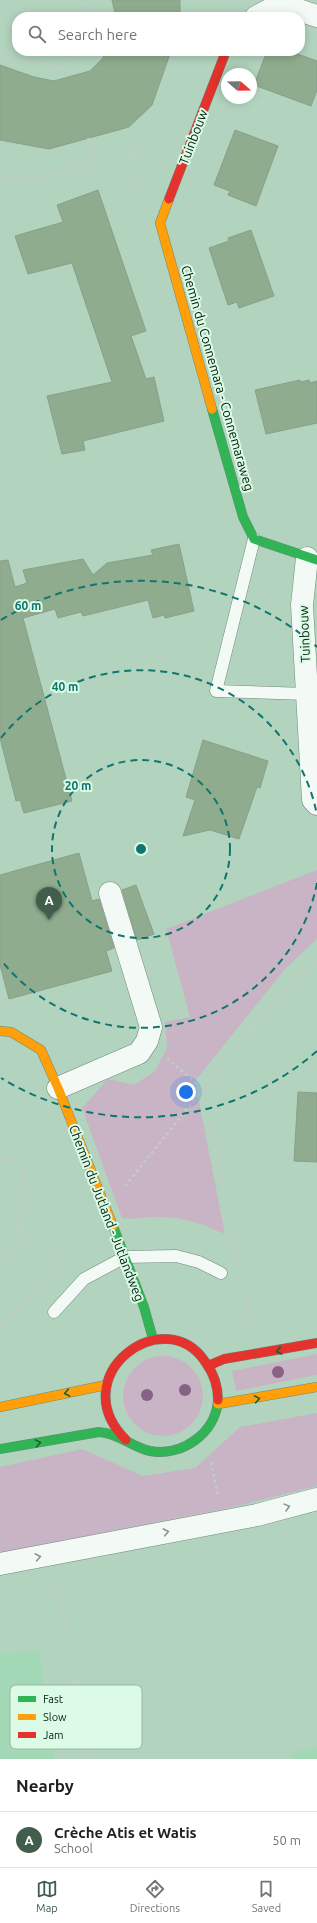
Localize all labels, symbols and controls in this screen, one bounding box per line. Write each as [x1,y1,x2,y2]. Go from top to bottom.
search box [12,12,305,56]
icon: search [26,23,48,45]
text: Search here [58,26,137,43]
north arrow [221,68,257,104]
street label: Tuinbouw [176,108,210,166]
street label: Chemin du Connemara - Connemaraweg [179,264,257,492]
text: 60 m [15,599,41,612]
street label: Tuinbouw [296,605,312,663]
text: 40 m [52,680,78,693]
text: 20 m [65,779,91,792]
centre of rings [134,842,148,856]
pin: A [36,887,62,920]
your location [176,1082,196,1102]
street label: Chemin du Jutland - Jutlandweg [67,1123,147,1303]
one-way arrow [276,1346,282,1354]
one-way arrow [64,1388,70,1396]
one-way arrow [253,1395,260,1404]
one-way arrow [35,1439,42,1448]
one-way arrow [283,1503,290,1512]
one-way arrow [163,1528,169,1537]
one-way arrow [35,1553,41,1561]
legend [10,1685,142,1749]
text: Fast [43,1693,64,1705]
text: Slow [43,1711,67,1723]
text: Jam [43,1729,64,1741]
text: Nearby [16,1776,74,1795]
text: Crèche Atis et Watis [54,1824,197,1841]
text: A [24,1833,34,1847]
text: 50 m [272,1833,301,1847]
text: School [54,1841,93,1855]
tab: Map [36,1878,58,1914]
tab: Directions [130,1878,180,1914]
tab: Saved [252,1878,281,1914]

